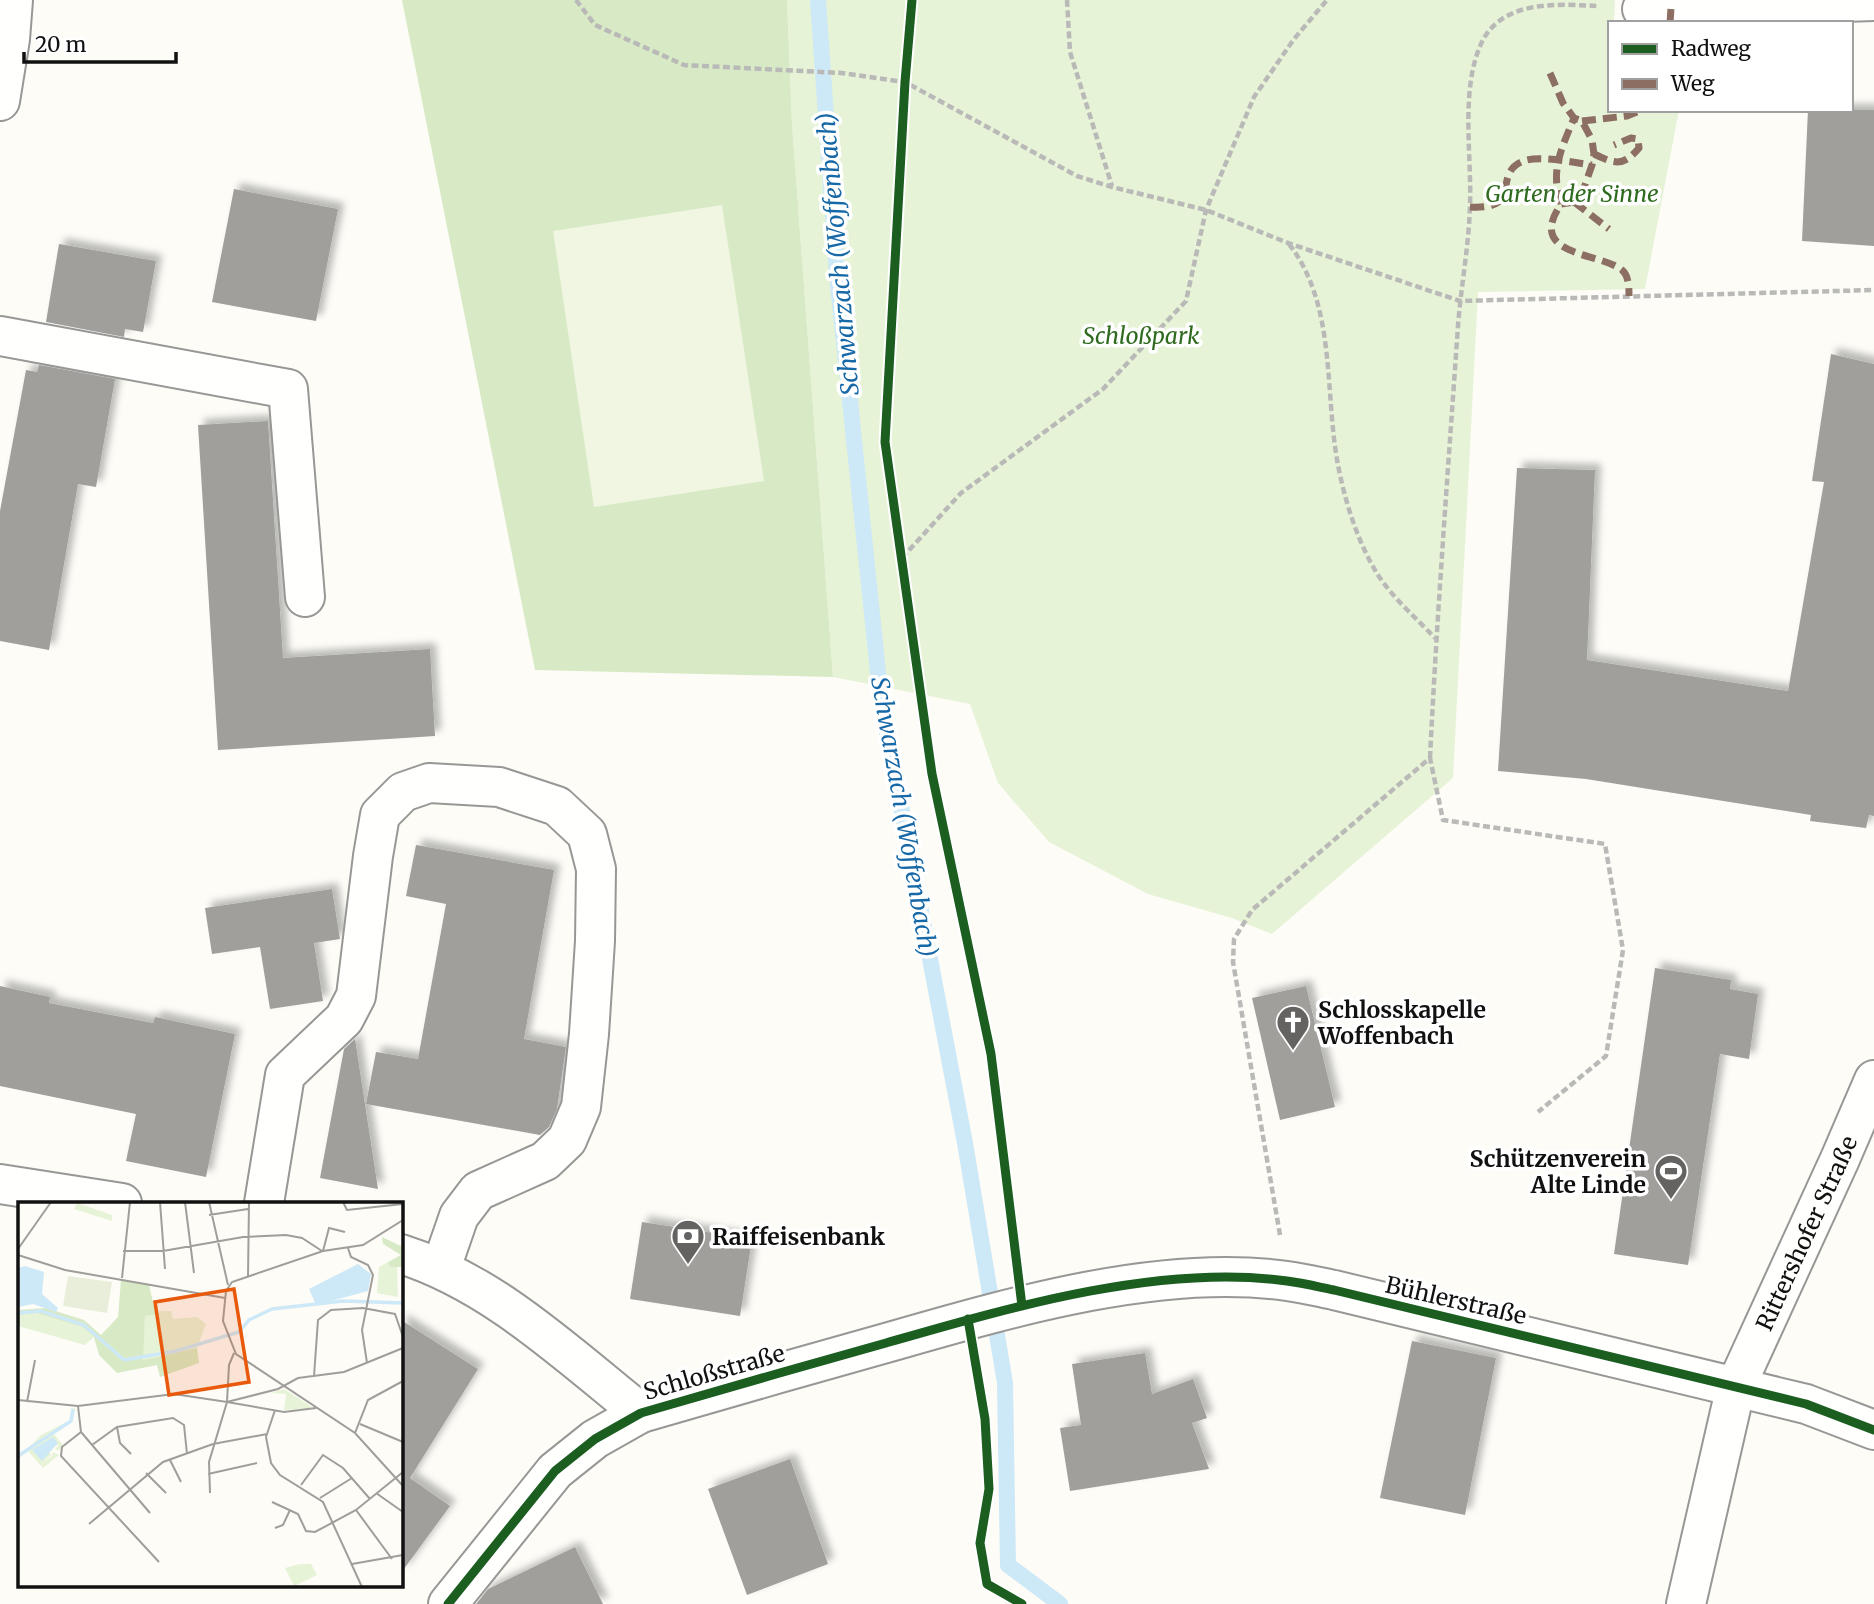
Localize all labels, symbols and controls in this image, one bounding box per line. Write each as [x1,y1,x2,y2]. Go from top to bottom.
scale bar [24,21,177,65]
legend [1608,21,1853,112]
text: 20 m [35,31,87,58]
text: Radweg [1671,35,1751,62]
text: Weg [1670,70,1715,97]
water label: Schwarzach (Woffenbach) [810,111,866,397]
park label: Garten der Sinne [1485,179,1659,208]
park label: Schloßpark [1083,321,1200,350]
water label: Schwarzach (Woffenbach) [864,674,944,960]
place label: Schlosskapelle Woffenbach [1317,995,1486,1050]
church icon: Schlosskapelle Woffenbach [1274,1003,1312,1052]
street label: Rittershofer Straße [1749,1131,1863,1335]
place label: Schützenverein Alte Linde [1470,1144,1646,1199]
sports icon: Schützenverein Alte Linde [1652,1152,1690,1201]
inset map [18,1202,402,1586]
bank icon: Raiffeisenbank [669,1217,707,1266]
place label: Raiffeisenbank [712,1222,885,1251]
street label: Bühlerstraße [1383,1270,1529,1330]
street label: Schloßstraße [640,1338,788,1406]

